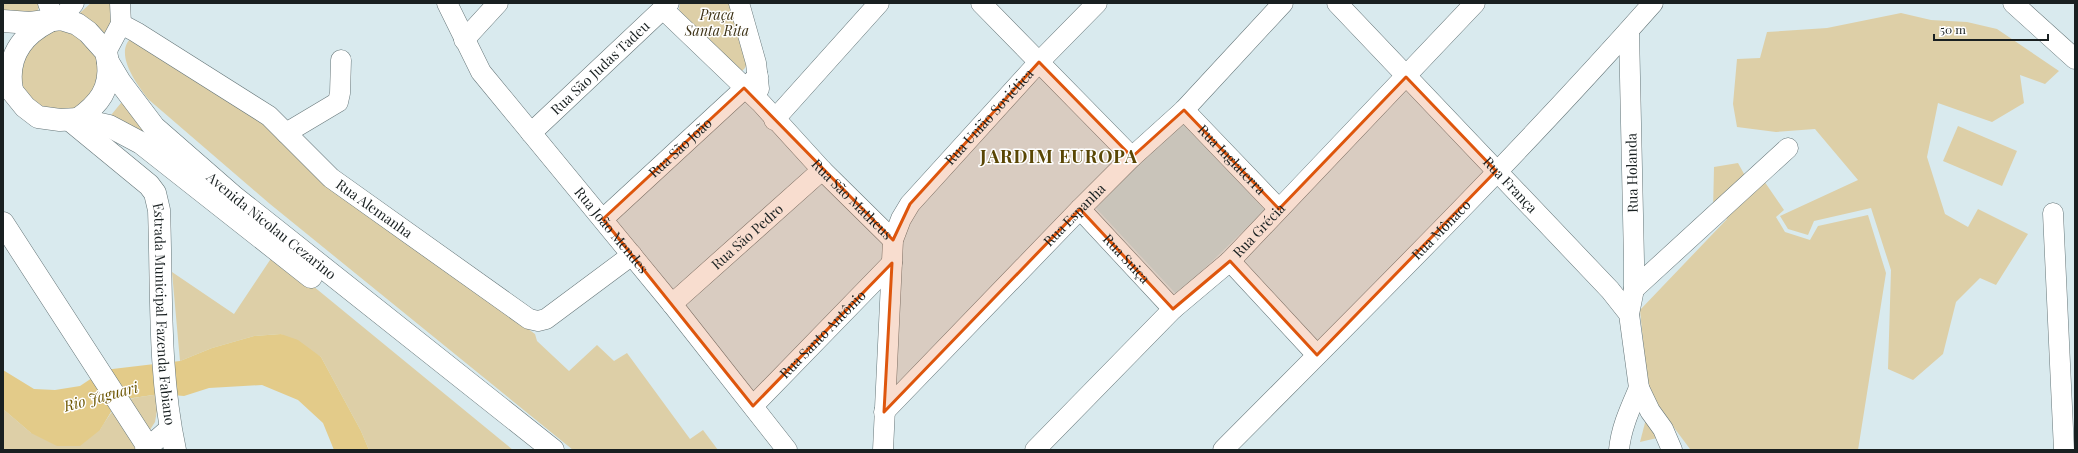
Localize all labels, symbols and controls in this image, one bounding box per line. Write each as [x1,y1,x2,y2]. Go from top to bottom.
park label: Praça Santa Rita [684,5,749,40]
street label: Rua São Judas Tadeu [546,16,653,119]
scale bar [1934,16,2048,42]
text: 50 m [1940,21,1966,37]
street label: Rua União Soviética [940,64,1037,169]
street label: Rua São João [644,113,716,182]
street label: Rua Inglaterra [1194,120,1270,199]
street label: Rua Holanda [1621,133,1642,213]
district label: JARDIM EUROPA [979,144,1138,168]
street label: Rua França [1479,152,1542,217]
street label: Rua São Matheus [808,155,897,243]
street label: Avenida Nicolau Cezarino [202,167,341,284]
street label: Rua Alemanha [332,175,417,242]
street label: Rua Espanha [1039,179,1109,250]
street label: Rua João Mendes [571,183,653,277]
street label: Rua Mônaco [1407,195,1475,264]
street label: Rua São Pedro [707,199,787,273]
street label: Rua Grécia [1228,199,1289,261]
street label: Estrada Municipal Fazenda Fabiano [149,201,180,427]
street label: Rua Suiça [1099,230,1154,287]
street label: Rua Santo Antônio [775,285,870,382]
water label: Rio Jaguari [60,376,141,416]

